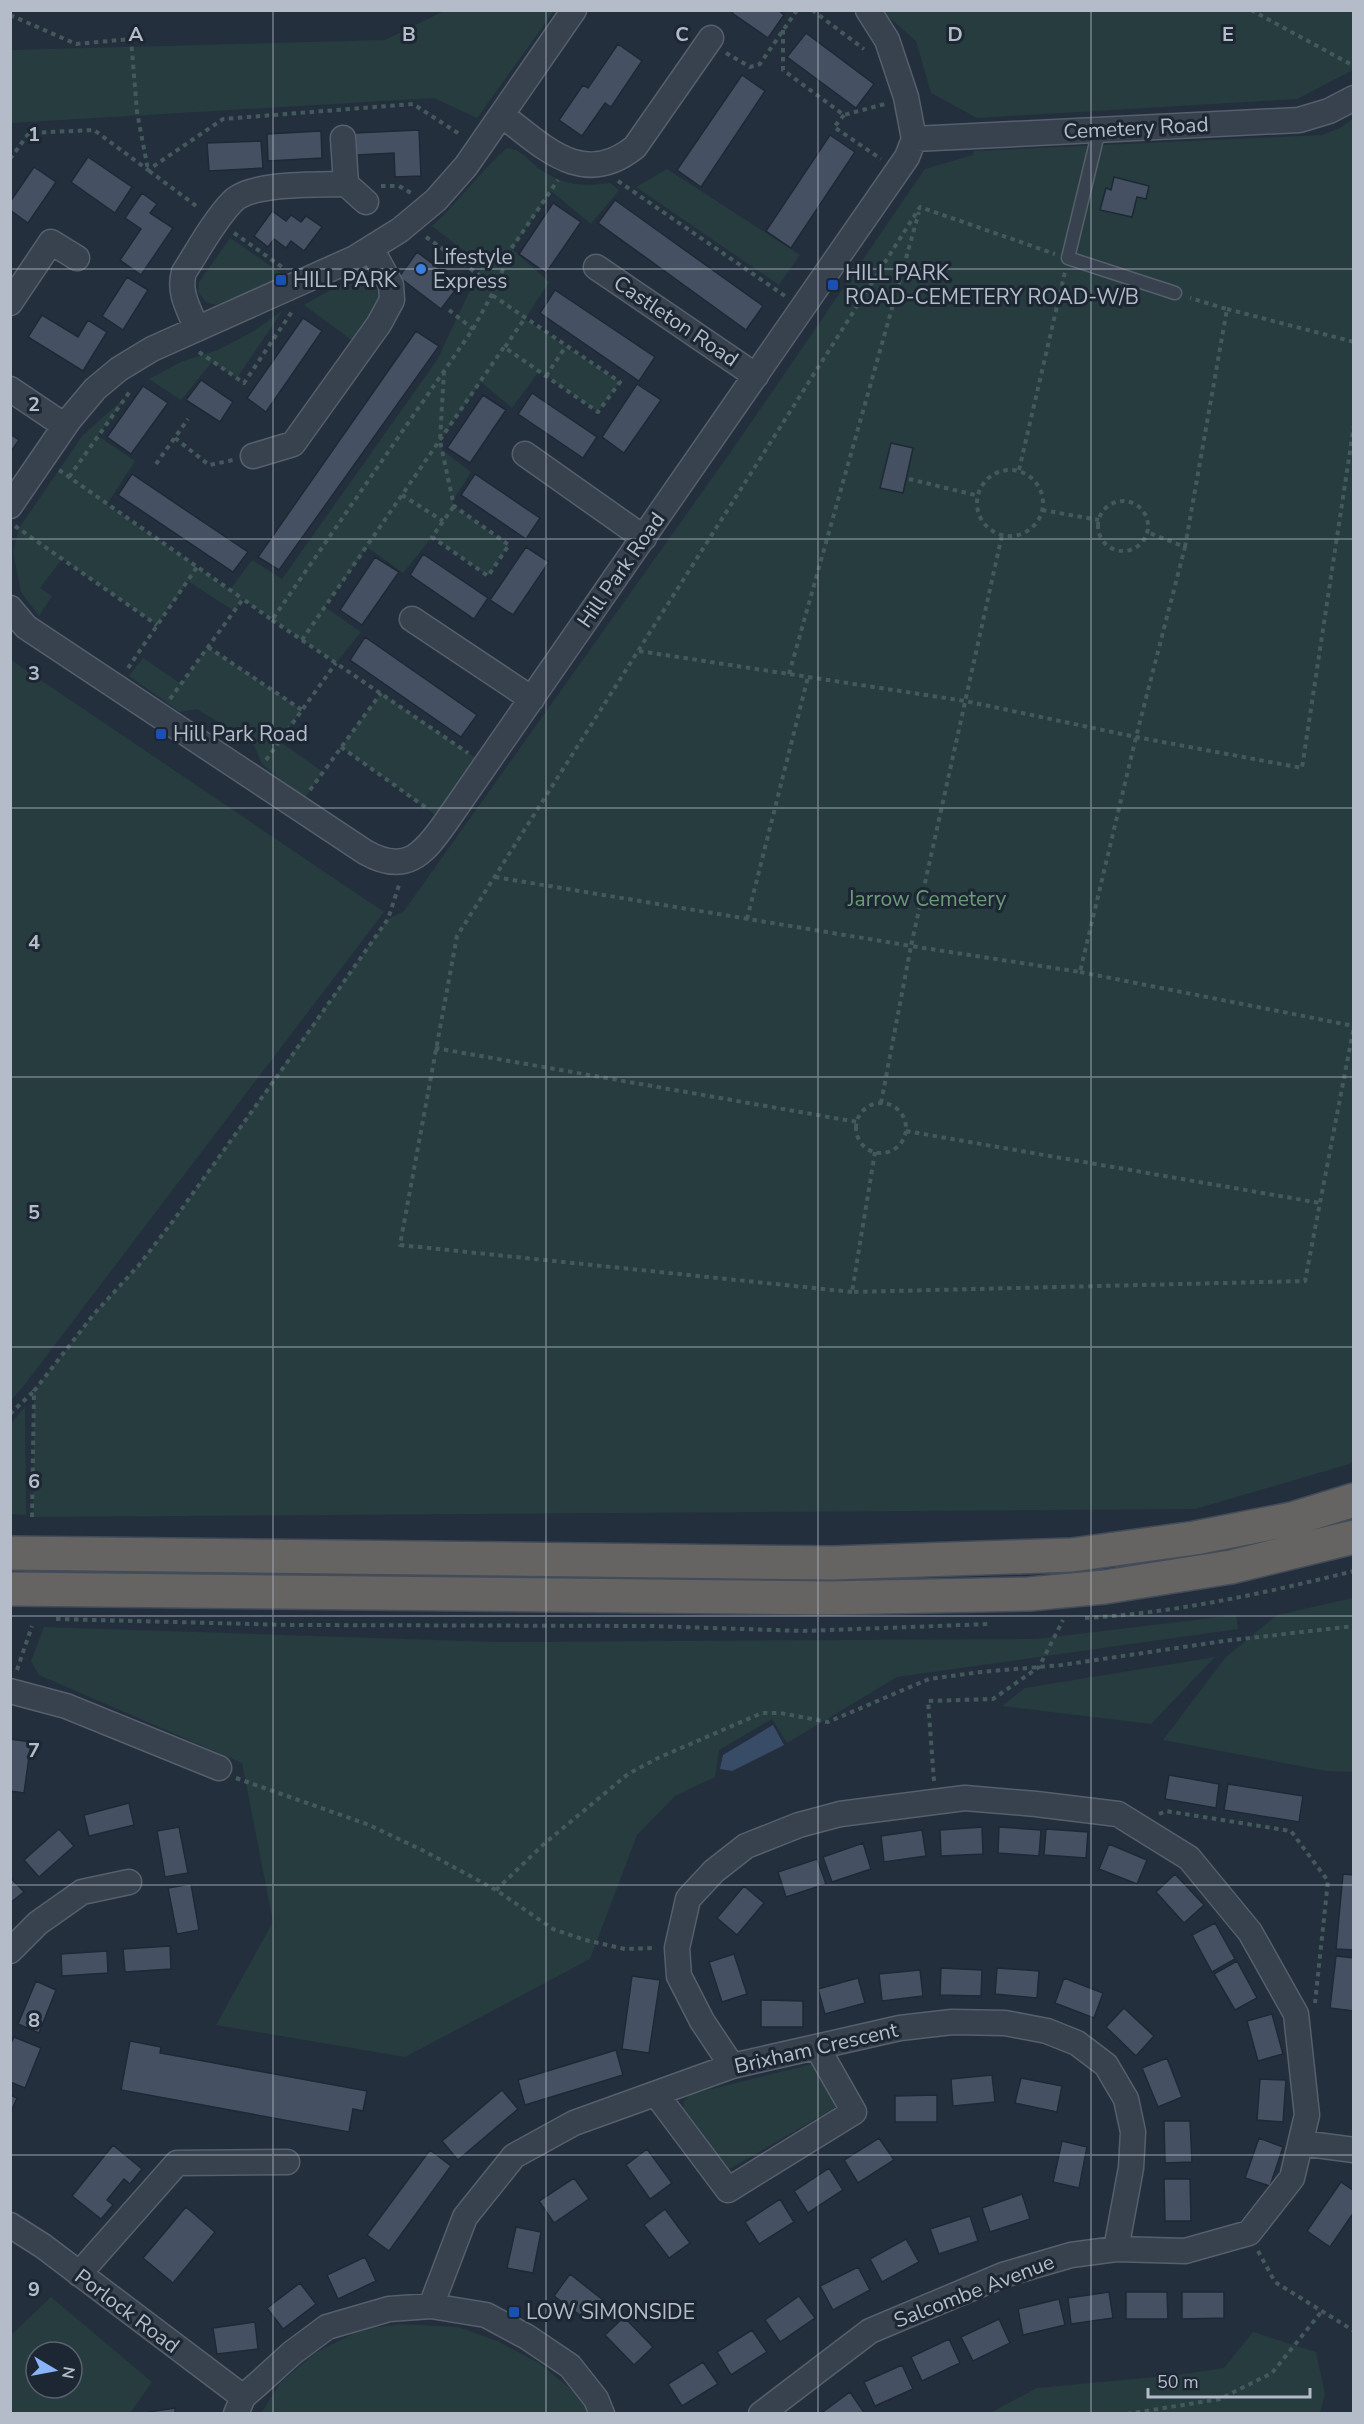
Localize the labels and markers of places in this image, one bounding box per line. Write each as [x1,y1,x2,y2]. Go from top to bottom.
place label: Lifestyle Express [433,243,513,295]
place label: HILL PARK ROAD-CEMETERY ROAD-W/B [845,259,1139,311]
marker: Lifestyle Express [414,262,428,276]
place label: HILL PARK [293,266,398,294]
marker: HILL PARK [274,273,288,287]
marker: HILL PARK ROAD-CEMETERY ROAD-W/B [826,278,840,292]
place label: Hill Park Road [173,720,308,748]
marker: Hill Park Road [154,727,168,741]
place label: LOW SIMONSIDE [526,2298,695,2326]
marker: LOW SIMONSIDE [507,2305,521,2319]

